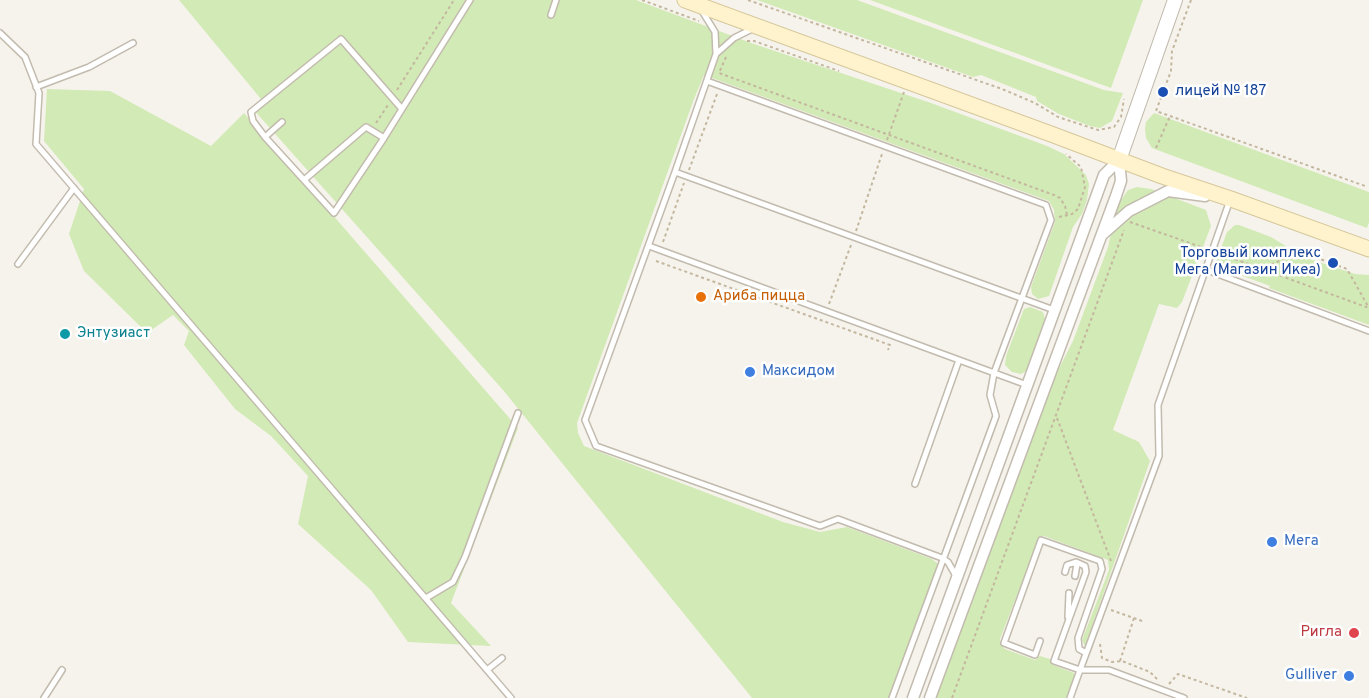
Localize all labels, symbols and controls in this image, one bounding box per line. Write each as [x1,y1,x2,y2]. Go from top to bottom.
place label: лицей № 187 [1175,83,1266,101]
marker: лицей № 187 [1156,85,1170,99]
place label: Торговый комплекс Мега (Магазин Икеа) [1175,245,1321,280]
marker: Торговый комплекс Мега (Магазин Икеа) [1326,256,1340,270]
place label: Ариба пицца [713,288,805,306]
marker: Ариба пицца [694,290,708,304]
place label: Энтузиаст [77,325,150,343]
marker: Энтузиаст [58,327,72,341]
place label: Максидом [762,363,835,381]
marker: Максидом [743,365,757,379]
place label: Мега [1284,533,1319,551]
marker: Мега [1265,535,1279,549]
place label: Ригла [1300,624,1342,642]
marker: Ригла [1347,626,1361,640]
place label: Gulliver [1285,667,1337,685]
marker: Gulliver [1342,669,1356,683]

